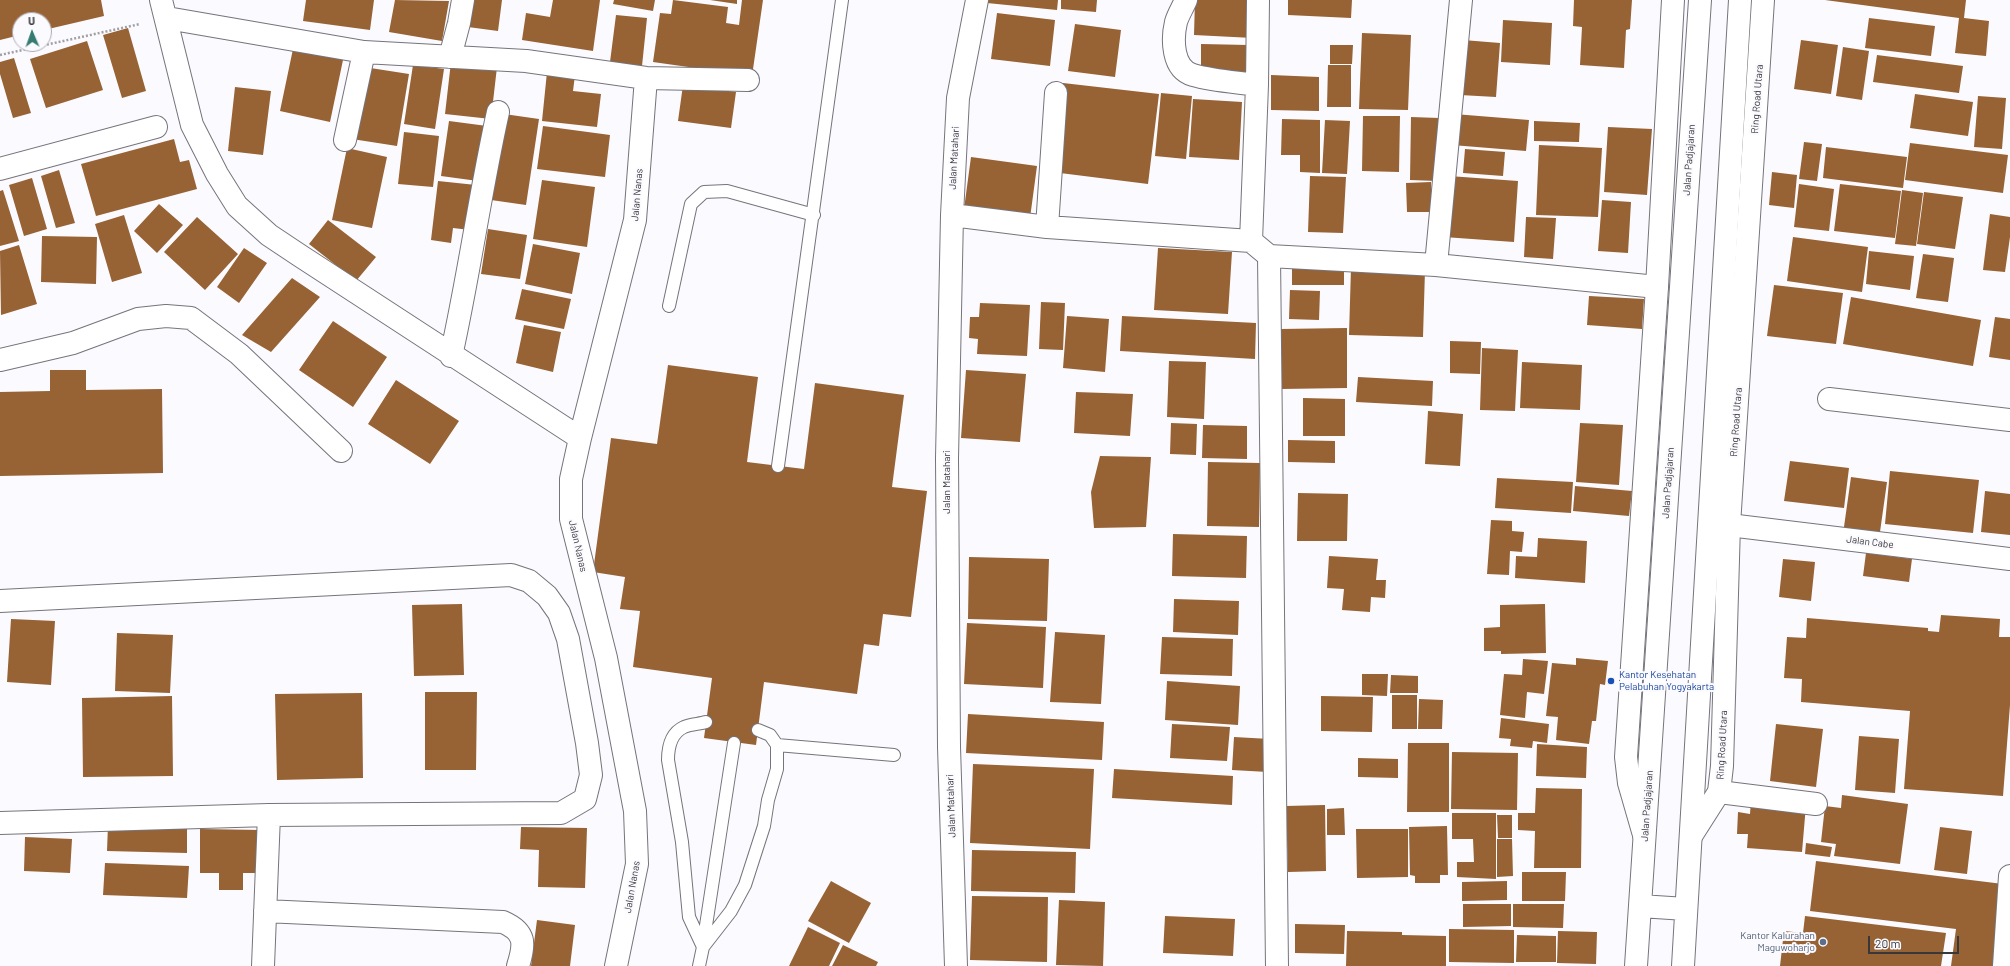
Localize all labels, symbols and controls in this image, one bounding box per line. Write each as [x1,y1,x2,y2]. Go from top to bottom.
north arrow [12,12,52,52]
text: U [28,14,35,27]
street label: Ring Road Utara [1749,64,1765,134]
street label: Jalan Padjajaran [1681,124,1697,196]
street label: Jalan Matahari [946,126,962,190]
street label: Jalan Nanas [629,168,645,222]
street label: Ring Road Utara [1728,387,1744,457]
street label: Jalan Padjajaran [1660,447,1676,519]
street label: Jalan Matahari [941,450,953,514]
street label: Jalan Nanas [566,519,590,573]
street label: Jalan Cabe [1846,533,1894,551]
place label: Kantor Kesehatan Pelabuhan Yogyakarta [1619,669,1714,692]
marker: Kantor Kesehatan Pelabuhan Yogyakarta [1606,676,1616,686]
street label: Ring Road Utara [1714,710,1730,780]
street label: Jalan Padjajaran [1639,770,1655,842]
street label: Jalan Matahari [944,774,958,838]
street label: Jalan Nanas [622,860,642,914]
scale bar [1870,928,1961,954]
place label: Kantor Kalurahan Maguwoharjo [1740,930,1815,954]
text: 20 m [1875,936,1901,950]
marker: Kantor Kalurahan Maguwoharjo [1818,937,1828,947]

